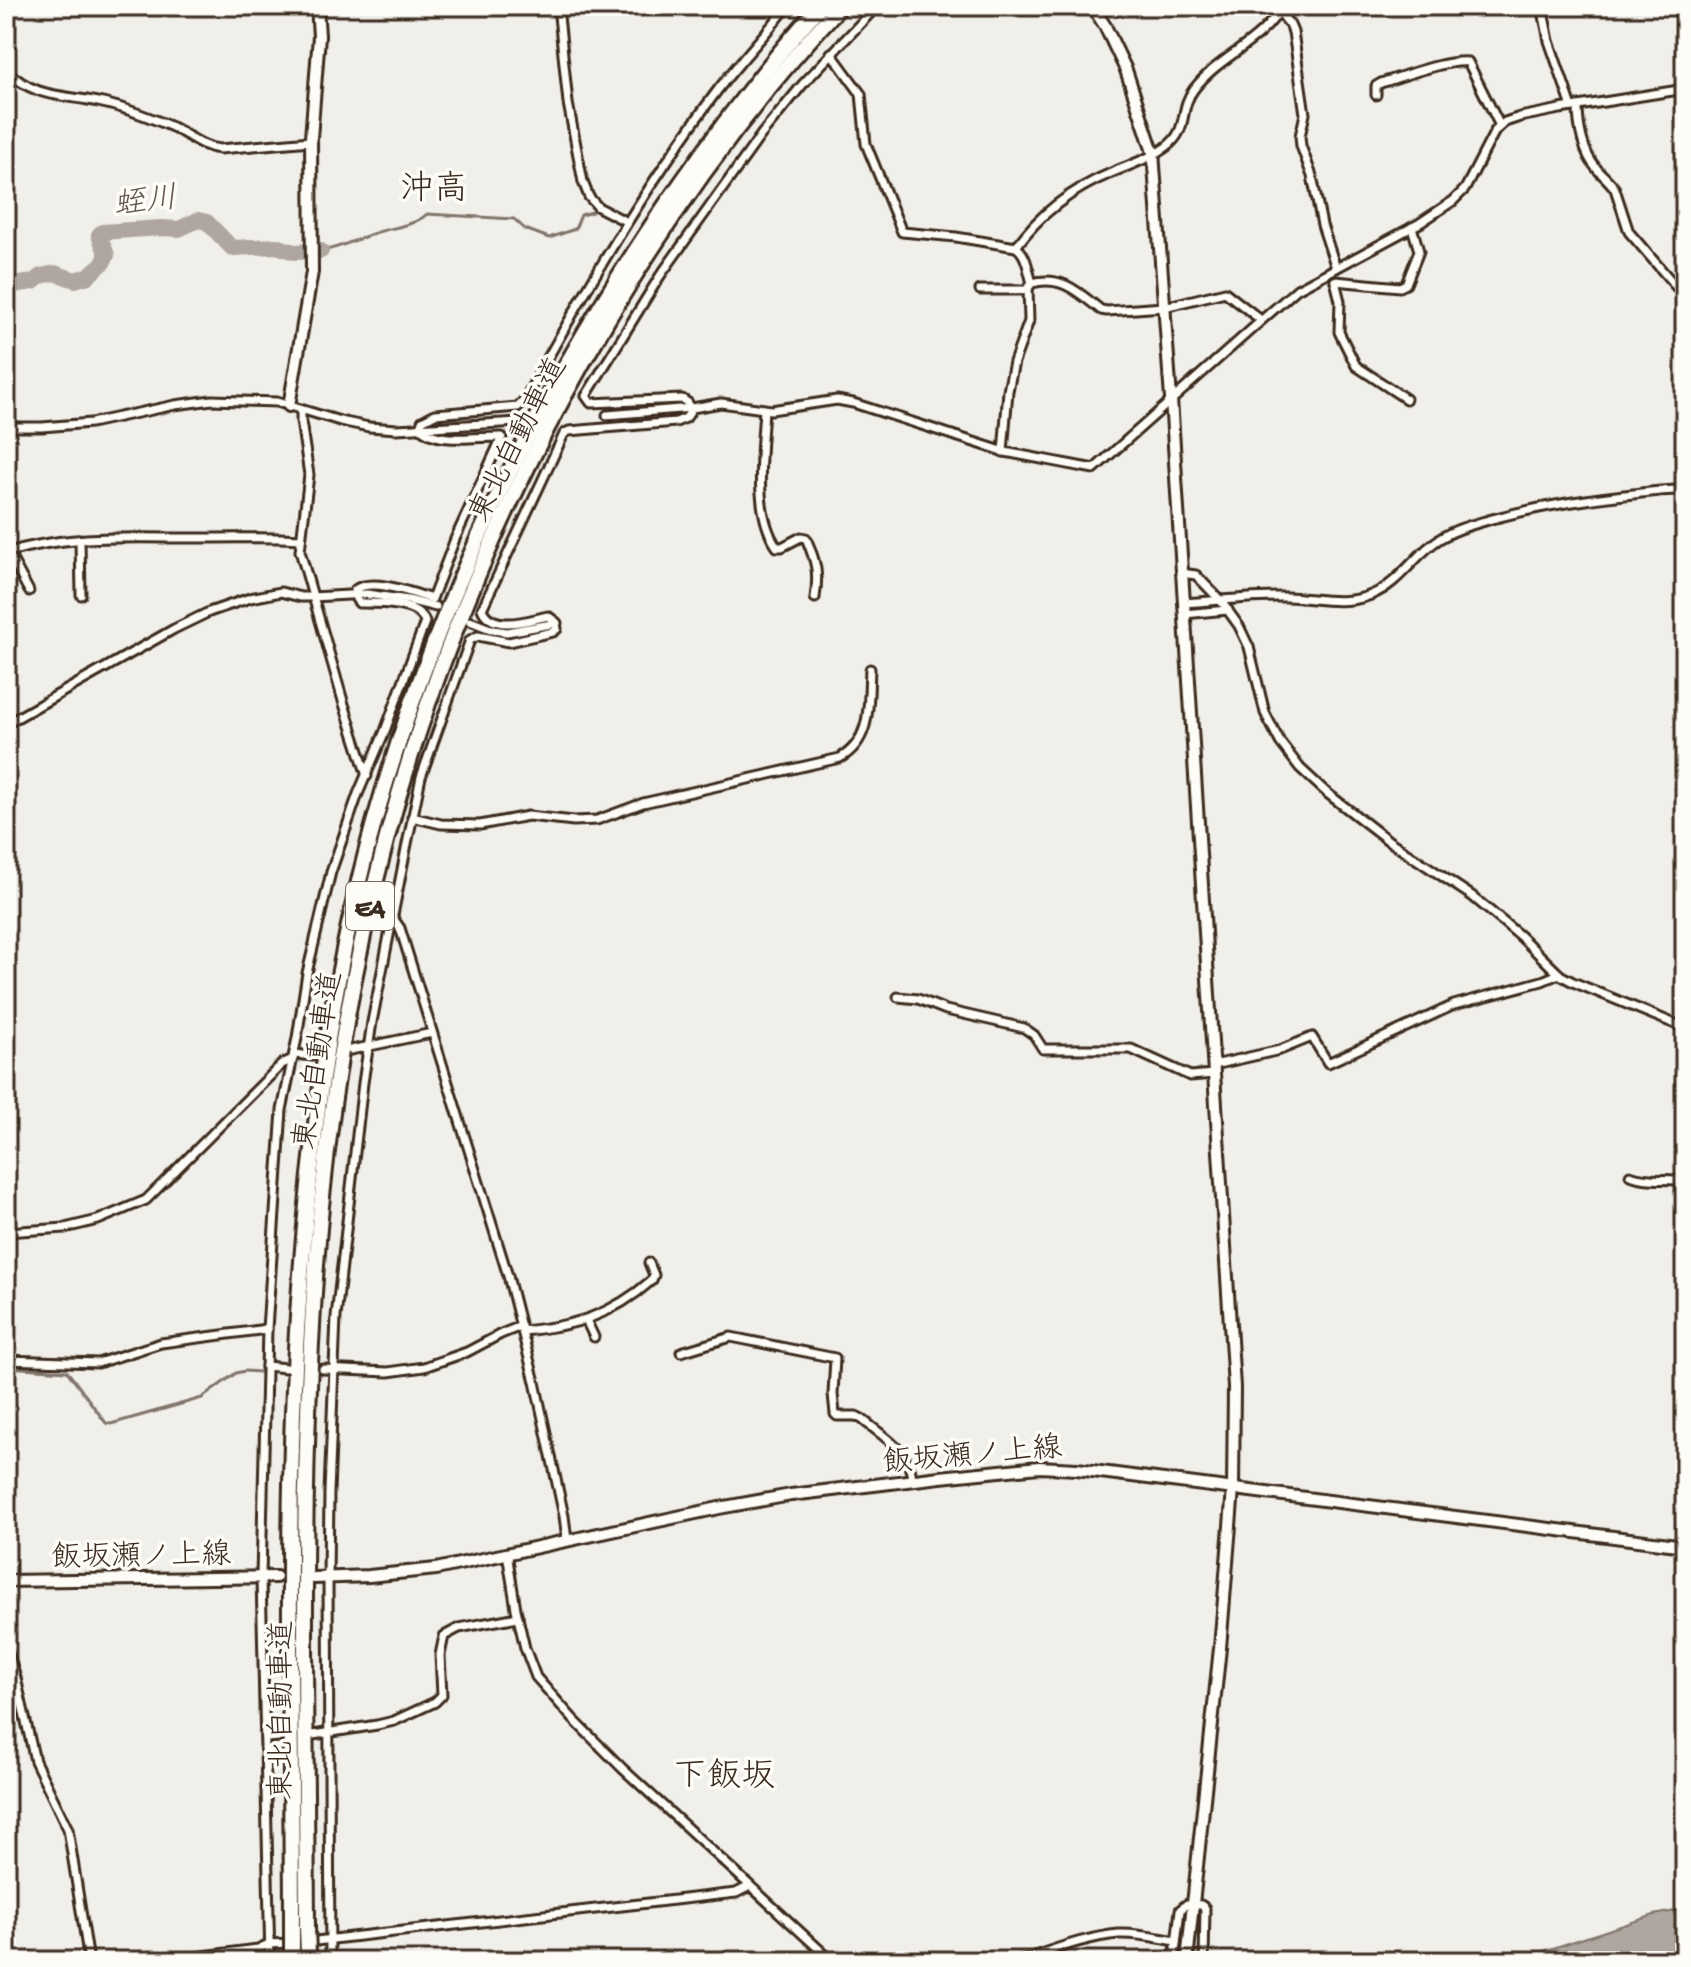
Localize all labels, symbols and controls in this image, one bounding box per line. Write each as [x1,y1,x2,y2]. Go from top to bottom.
district label: 沖高 [400,170,468,212]
water label: 蛭川 [112,181,180,227]
street label: 東北自動車道 [462,352,576,529]
road number: E4 [346,882,394,930]
street label: 東北自動車道 [287,969,352,1152]
street label: 飯坂瀬ノ上線 [881,1430,1064,1483]
street label: 飯坂瀬ノ上線 [51,1537,231,1578]
street label: 東北自動車道 [265,1620,302,1800]
district label: 下飯坂 [673,1758,775,1799]

